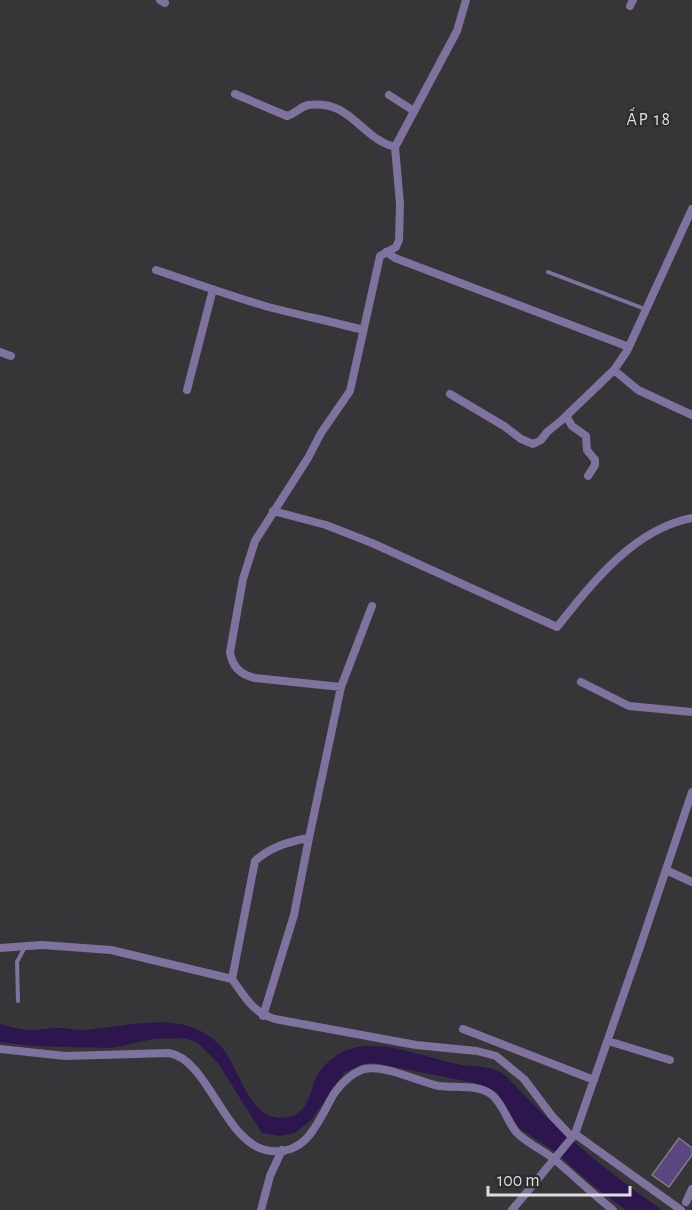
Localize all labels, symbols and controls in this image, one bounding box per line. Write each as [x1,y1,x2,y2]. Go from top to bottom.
district label: ẤP 18 [627,106,671,129]
scale bar [488,1159,630,1197]
text: 100 m [497,1172,540,1190]

